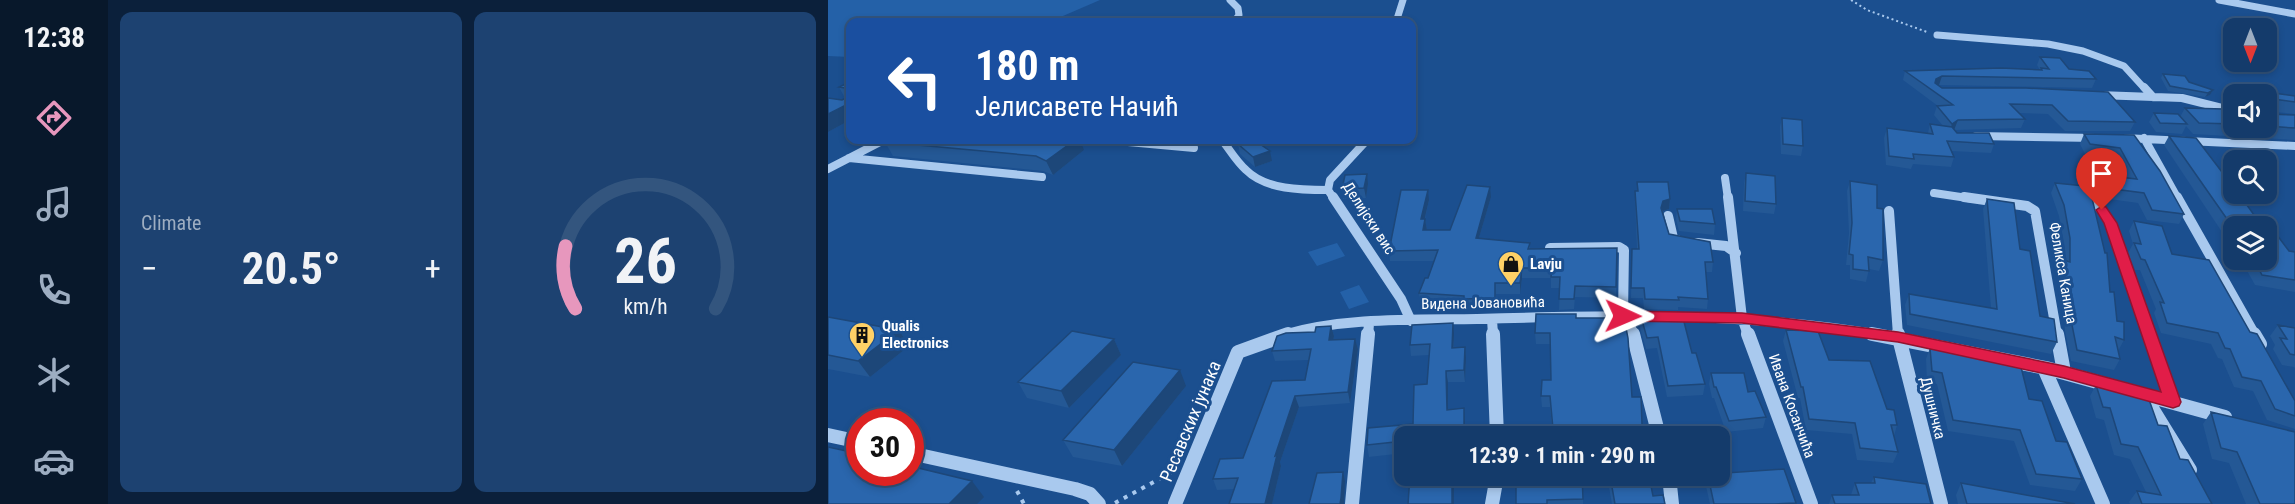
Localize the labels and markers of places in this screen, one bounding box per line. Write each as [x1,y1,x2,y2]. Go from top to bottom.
pin [2076,148,2127,210]
shop icon: Lavju [1496,249,1526,287]
place label: Lavju [1530,255,1562,273]
place label: Qualis Electronics [882,317,949,352]
building icon: Qualis Electronics [847,320,877,358]

